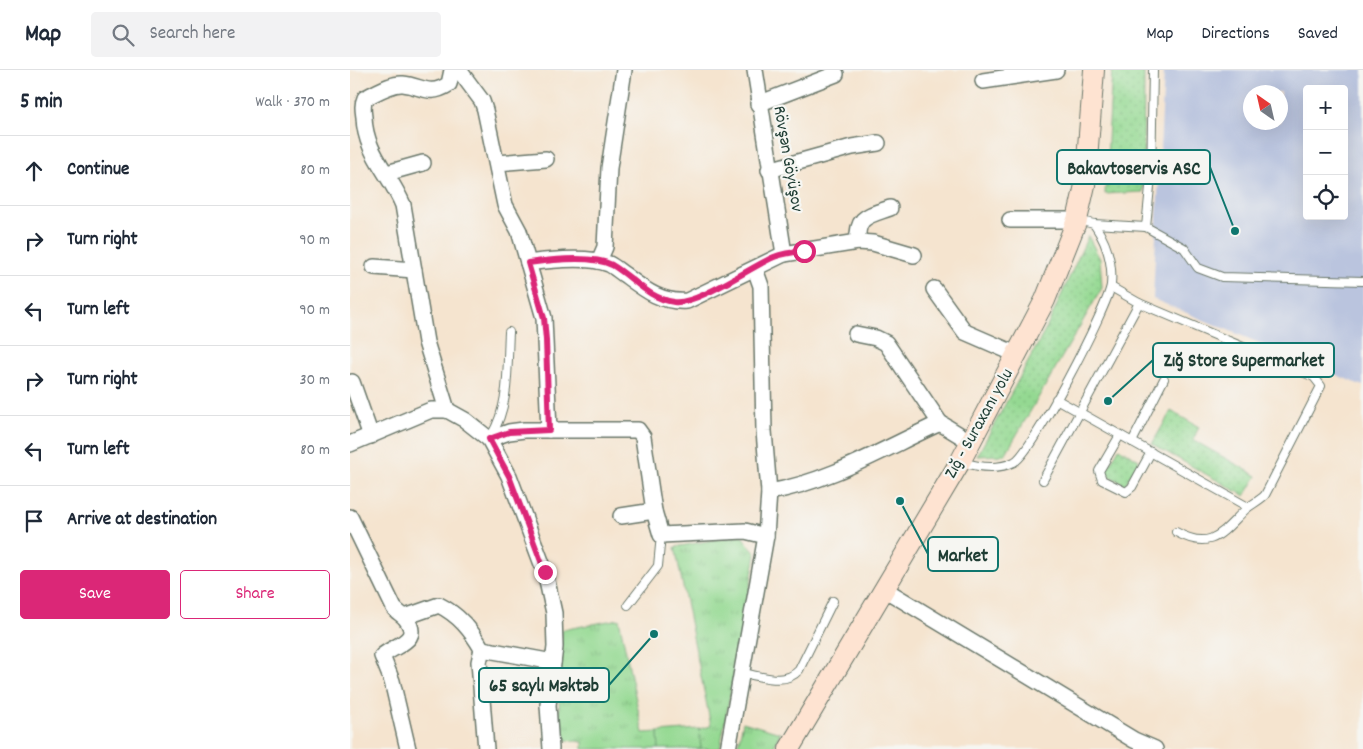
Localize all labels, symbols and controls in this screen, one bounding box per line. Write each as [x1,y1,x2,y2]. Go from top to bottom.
search box [91,12,441,57]
text: Map [25,18,61,52]
icon: search [109,21,137,49]
text: Search here [149,21,235,48]
text: Map [1146,22,1173,47]
text: Directions [1201,22,1270,47]
text: Saved [1298,22,1338,47]
north arrow [1243,85,1288,130]
map controls [1303,85,1348,220]
button: + [1303,85,1348,130]
text: 5 min [20,88,63,118]
text: Walk · 370 m [255,91,330,114]
street label: Rövşən Göyüşov [765,104,809,215]
button: − [1303,130,1348,175]
callout: Bakavtoservis ASC [1057,150,1210,184]
icon: ahead [20,157,48,185]
text: Continue [67,157,129,184]
text: Bakavtoservis ASC [1067,157,1201,184]
text: 80 m [300,159,330,182]
button: locate [1303,175,1348,220]
icon: right [20,227,48,255]
text: Turn right [67,227,138,254]
text: 90 m [299,229,330,252]
route start [793,240,816,263]
icon: left [20,297,48,325]
text: Turn left [67,297,130,324]
text: 90 m [299,299,330,322]
callout: Zığ Store Supermarket [1153,343,1334,377]
text: Zığ Store Supermarket [1163,349,1325,376]
street label: Zığ - Suraxanı yolu [939,364,1021,484]
icon: right [20,367,48,395]
text: Turn right [67,367,138,394]
text: 30 m [300,369,330,392]
icon: left [20,437,48,465]
text: Turn left [67,437,130,464]
text: 80 m [300,439,330,462]
icon: arrive [20,507,48,535]
text: Arrive at destination [67,507,217,534]
callout: Market [928,537,998,571]
text: Market [938,544,988,571]
route end [534,561,557,584]
button: Save [20,570,170,619]
button: Share [180,570,330,619]
callout: 65 saylı Məktəb [479,668,609,702]
text: 65 saylı Məktəb [489,674,599,701]

